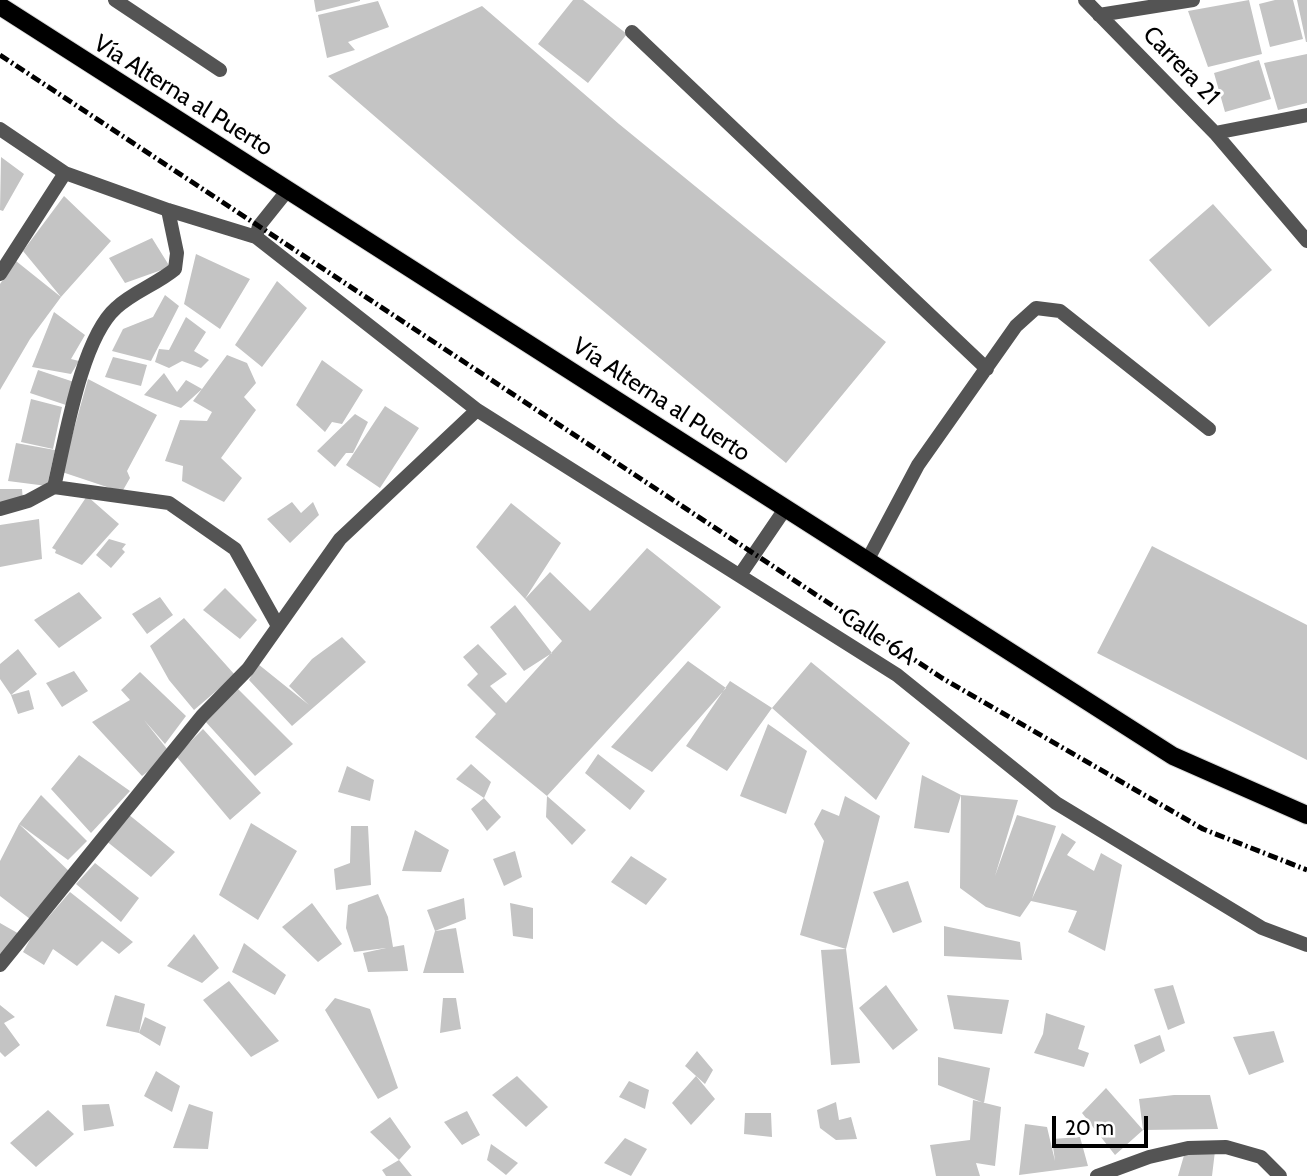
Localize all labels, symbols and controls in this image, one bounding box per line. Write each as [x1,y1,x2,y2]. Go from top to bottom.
street label: Carrera 21 [1137,21,1225,111]
street label: Vía Alterna al Puerto [88,29,278,163]
street label: Vía Alterna al Puerto [567,332,755,468]
street label: Calle 6A [835,602,921,672]
scale bar [1055,1102,1151,1146]
text: 20 m [1065,1115,1114,1140]

